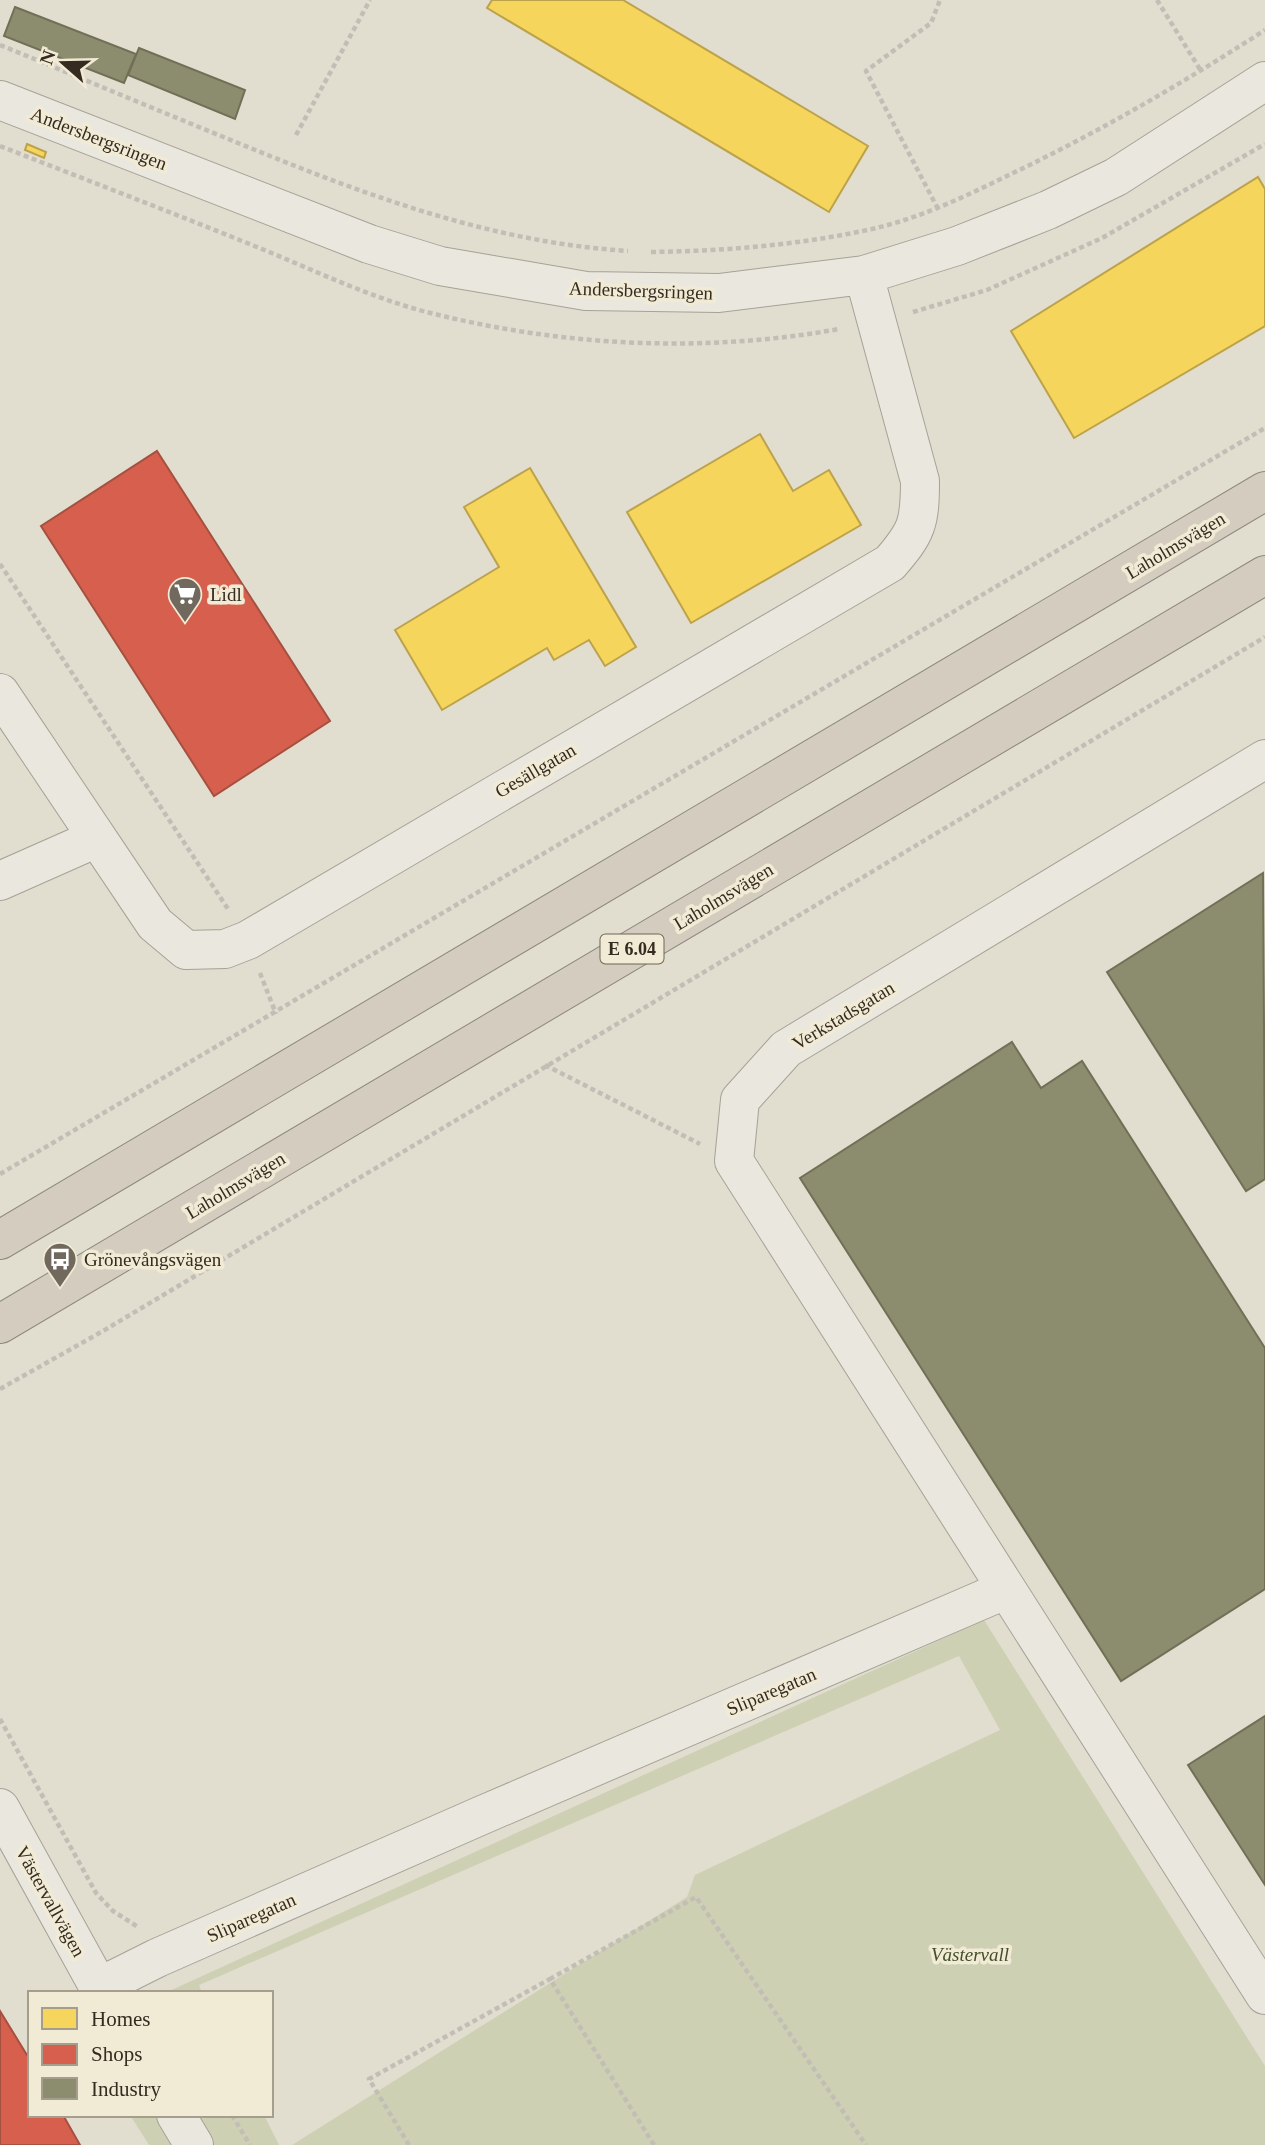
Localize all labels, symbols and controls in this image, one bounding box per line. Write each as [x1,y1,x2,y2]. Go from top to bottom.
north arrow [28,28,98,98]
text: N [35,47,60,67]
street label: Andersbergsringen [28,103,170,174]
street label: Andersbergsringen [569,277,714,304]
street label: Laholmsvägen [1122,507,1229,583]
supermarket icon: Lidl [166,575,204,624]
place label: Lidl [210,584,242,605]
street label: Gesällgatan [491,739,580,802]
street label: Laholmsvägen [670,858,777,934]
road number: E 6.04 [600,934,664,964]
street label: Verkstadsgatan [789,977,898,1054]
street label: Laholmsvägen [182,1147,289,1223]
bus stop icon: Grönevångsvägen [41,1240,79,1289]
place label: Grönevångsvägen [84,1249,222,1270]
street label: Sliparegatan [723,1663,819,1720]
street label: Västervallvägen [11,1842,90,1961]
street label: Sliparegatan [204,1888,299,1946]
park label: Västervall [931,1944,1009,1965]
legend [28,1991,273,2117]
text: Homes [91,2007,151,2031]
text: Shops [91,2042,142,2066]
text: Industry [91,2077,161,2101]

